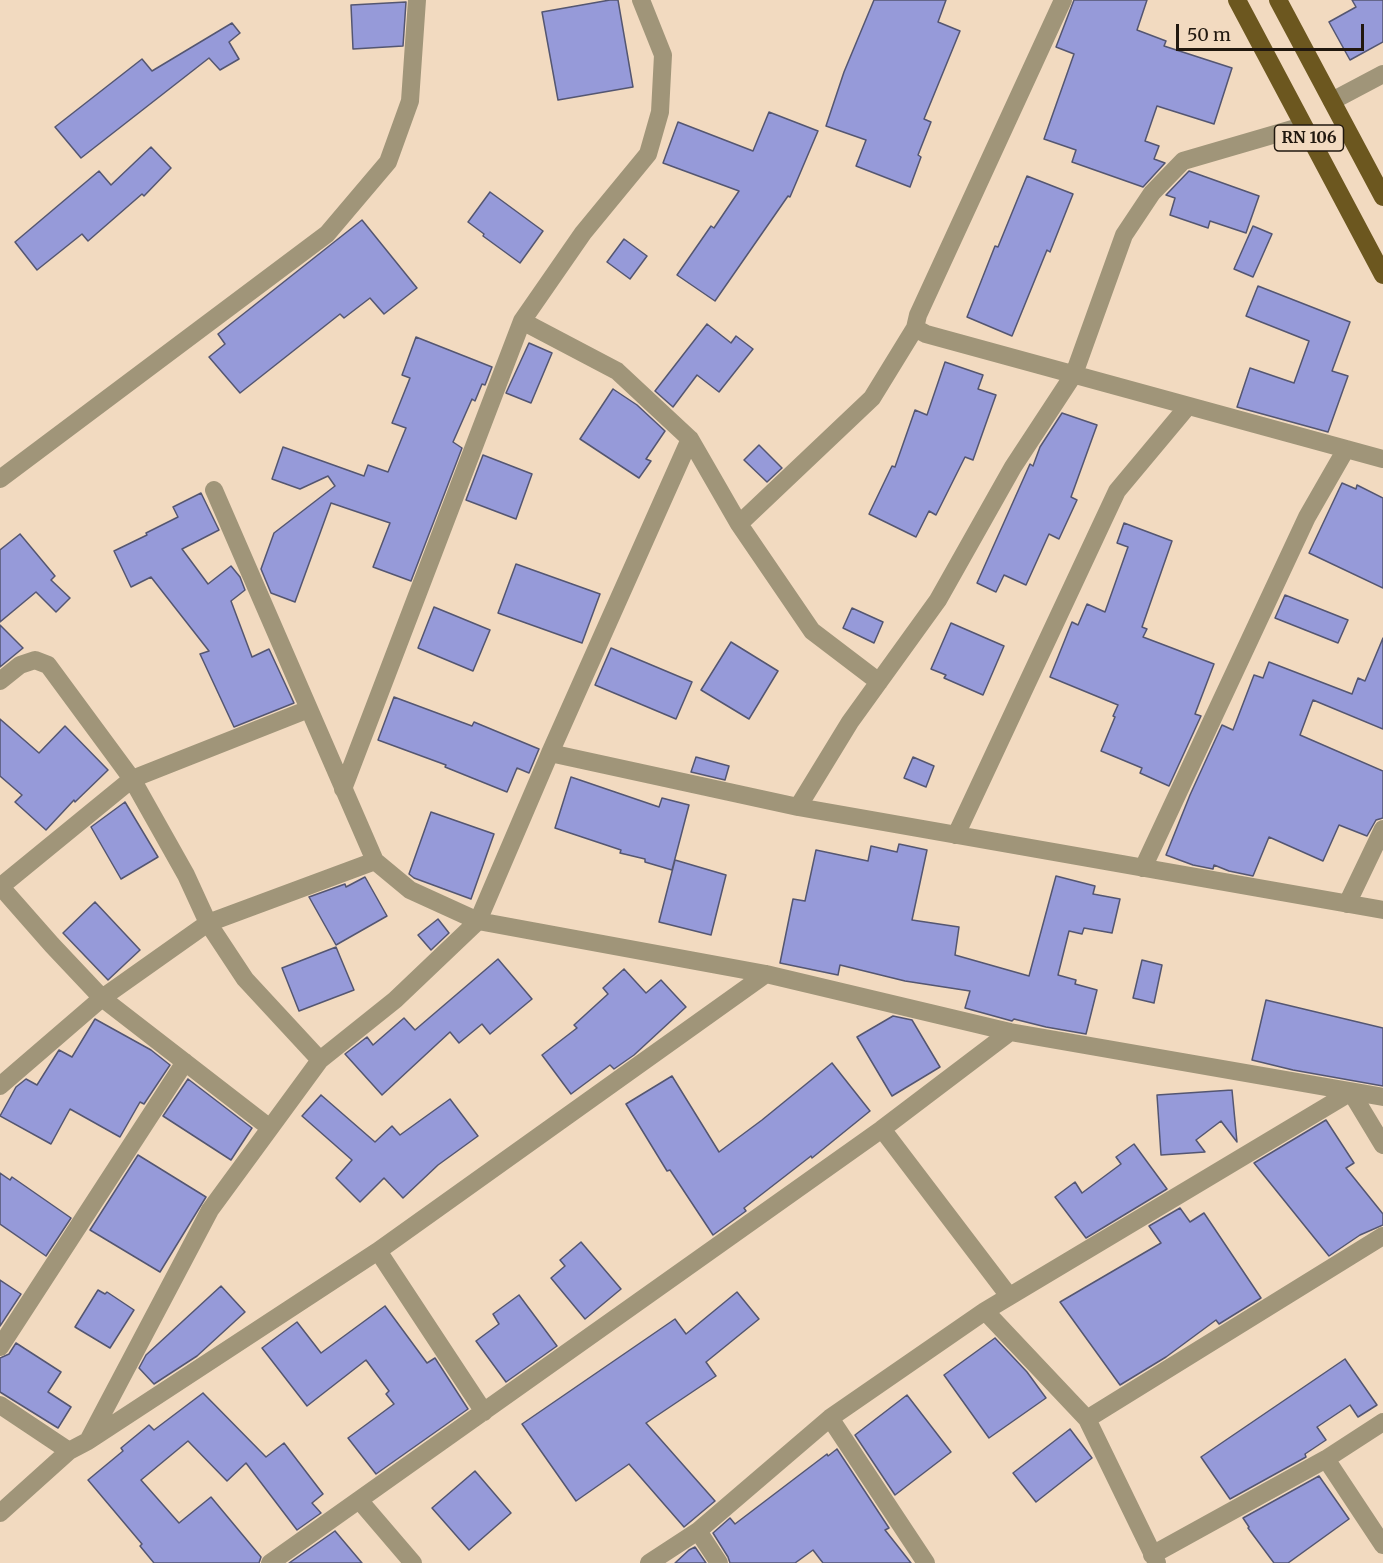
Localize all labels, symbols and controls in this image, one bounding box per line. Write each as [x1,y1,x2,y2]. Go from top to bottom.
scale bar [1179,12,1366,50]
text: 50 m [1187,23,1231,46]
road number: RN 106 [1274,125,1344,151]

